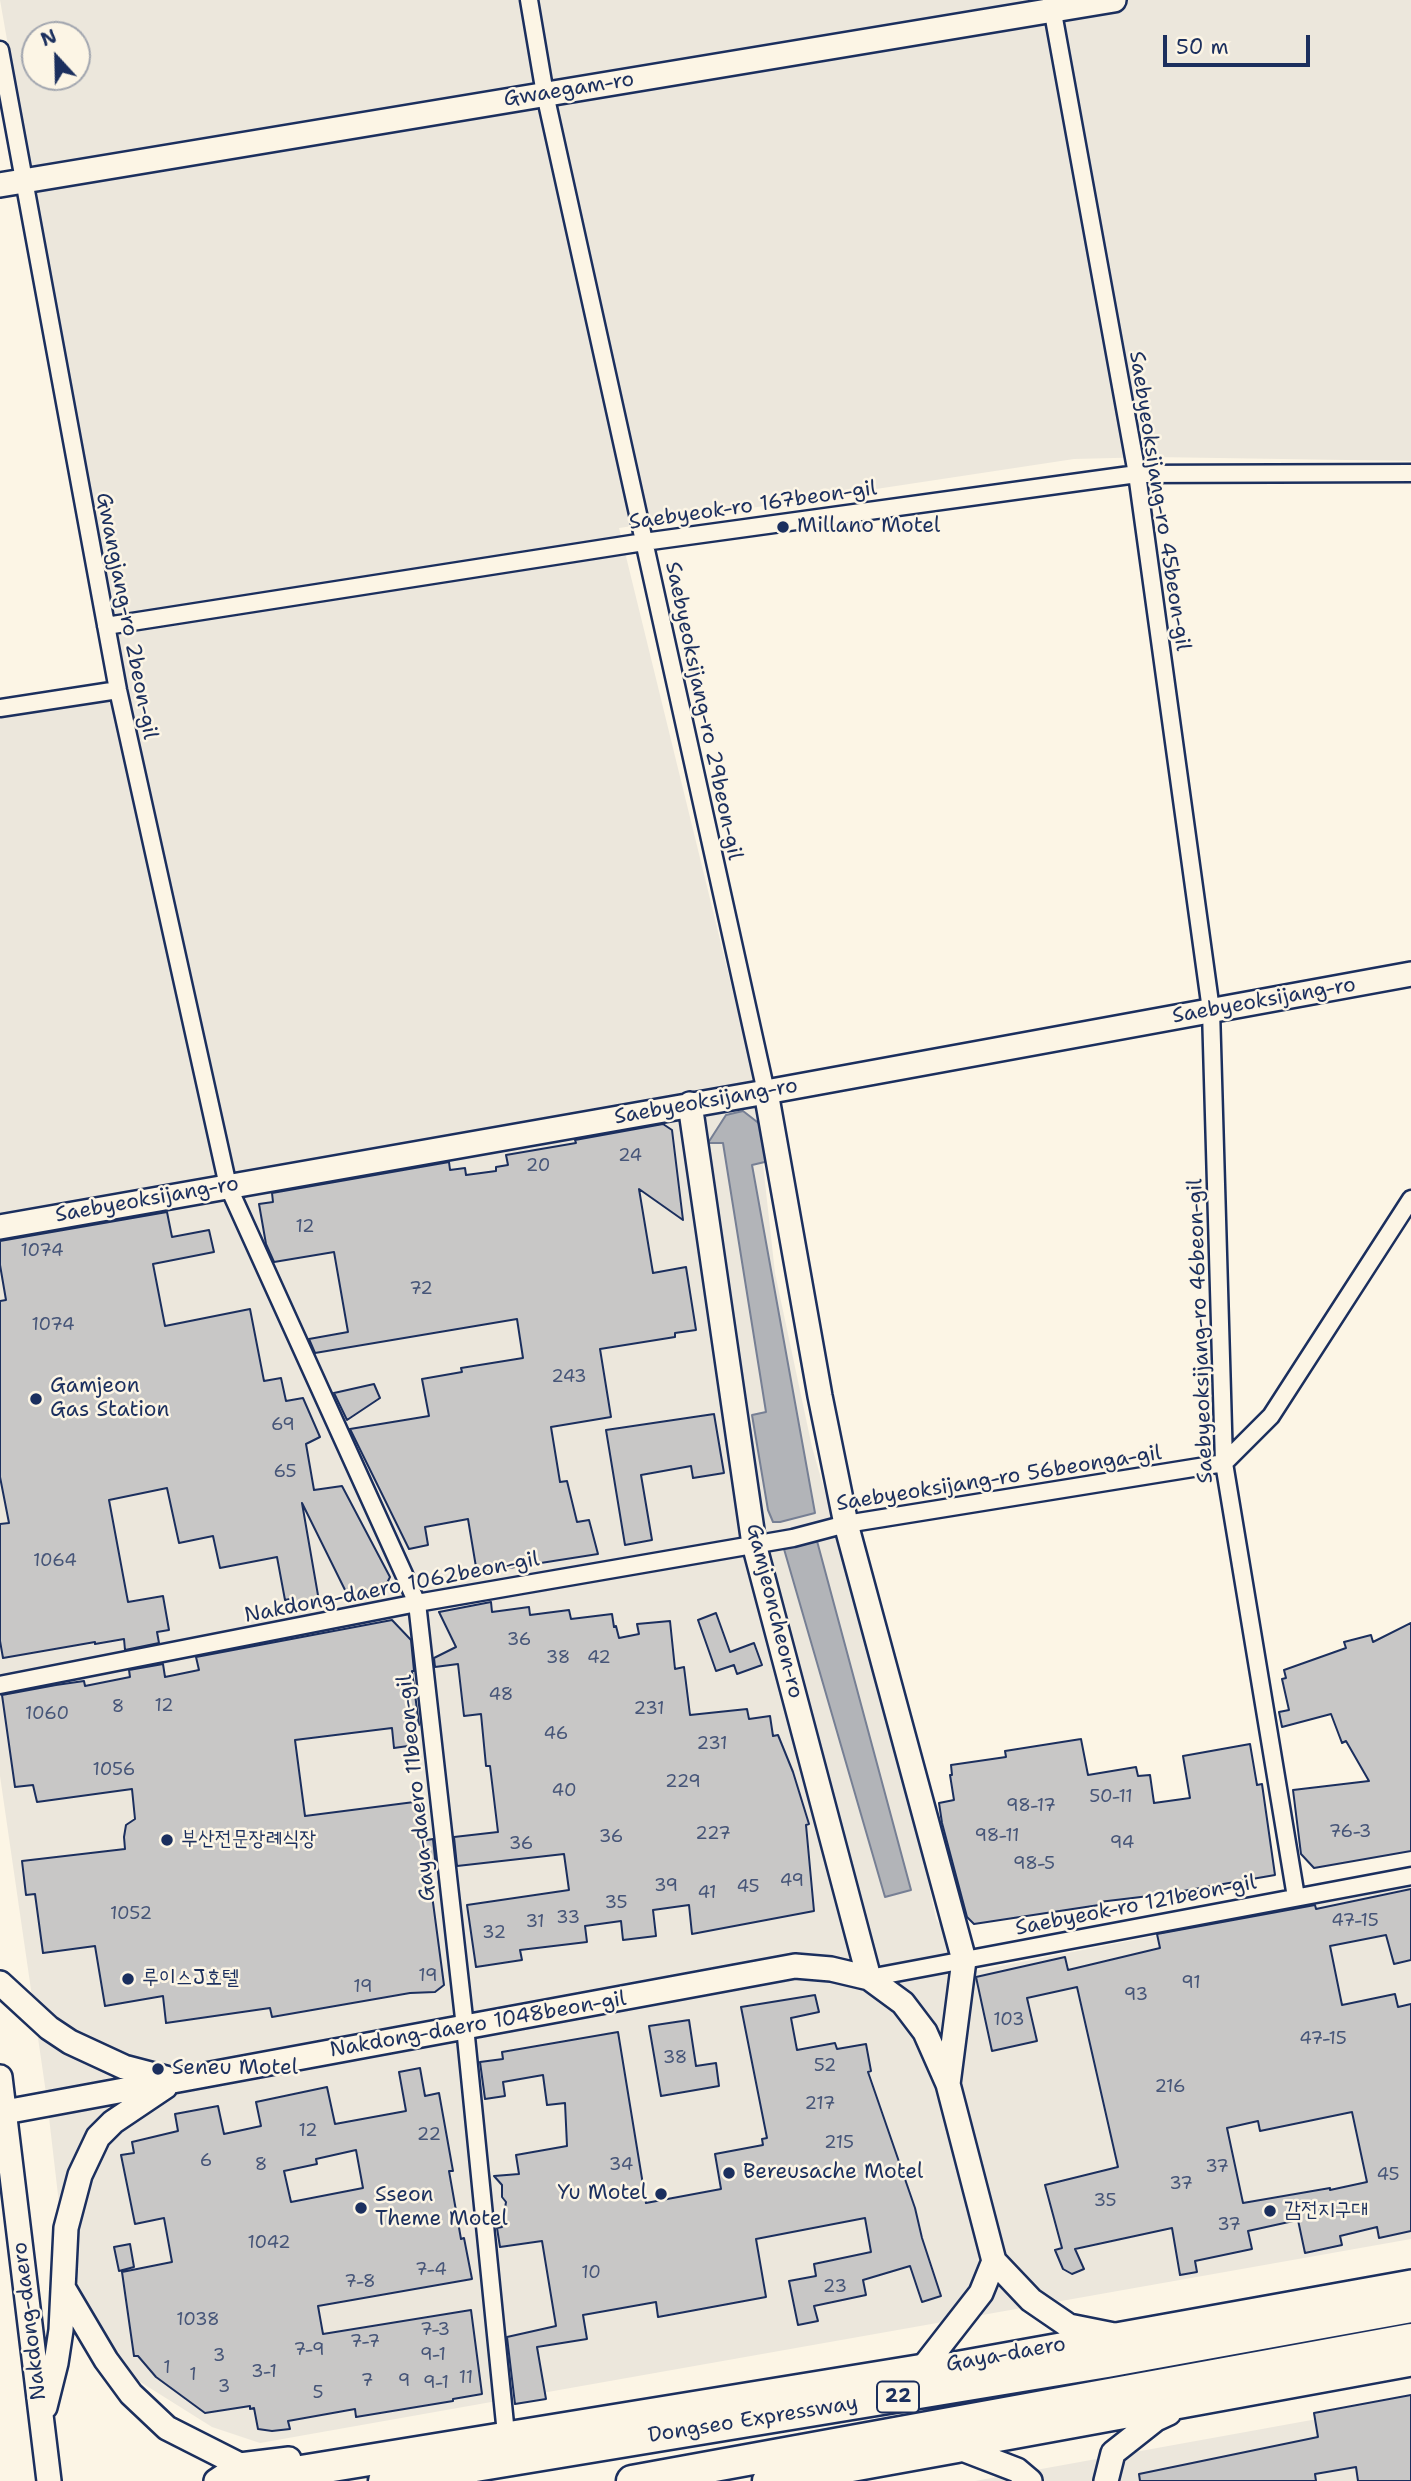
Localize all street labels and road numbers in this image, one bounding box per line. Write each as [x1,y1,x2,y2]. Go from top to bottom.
street label: Gwaegam-ro [502,67,636,113]
street label: Saebyeoksijang-ro 45beon-gil [1123,349,1195,653]
street label: Saebyeok-ro 167beon-gil [627,476,879,536]
street label: Gwangjang-ro 2beon-gil [90,491,162,741]
street label: Saebyeoksijang-ro 29beon-gil [659,560,747,862]
street label: Saebyeoksijang-ro [1170,972,1358,1030]
street label: Saebyeoksijang-ro [612,1073,800,1131]
street label: Saebyeoksijang-ro [53,1171,241,1229]
street label: Saebyeoksijang-ro 46beon-gil [1183,1178,1219,1484]
street label: Saebyeoksijang-ro 56beonga-gil [835,1441,1163,1517]
street label: Gamjeoncheon-ro [740,1521,808,1701]
street label: Nakdong-daero 1062beon-gil [242,1547,542,1629]
street label: Gaya-daero 11beon-gil [393,1673,441,1903]
street label: Saebyeok-ro 121beon-gil [1013,1870,1259,1942]
street label: Nakdong-daero 1048beon-gil [328,1987,628,2063]
street label: Nakdong-daero [8,2240,52,2402]
street label: Gaya-daero [944,2332,1068,2378]
road number: 22 [877,2382,919,2412]
street label: Dongseo Expressway [646,2391,860,2449]

